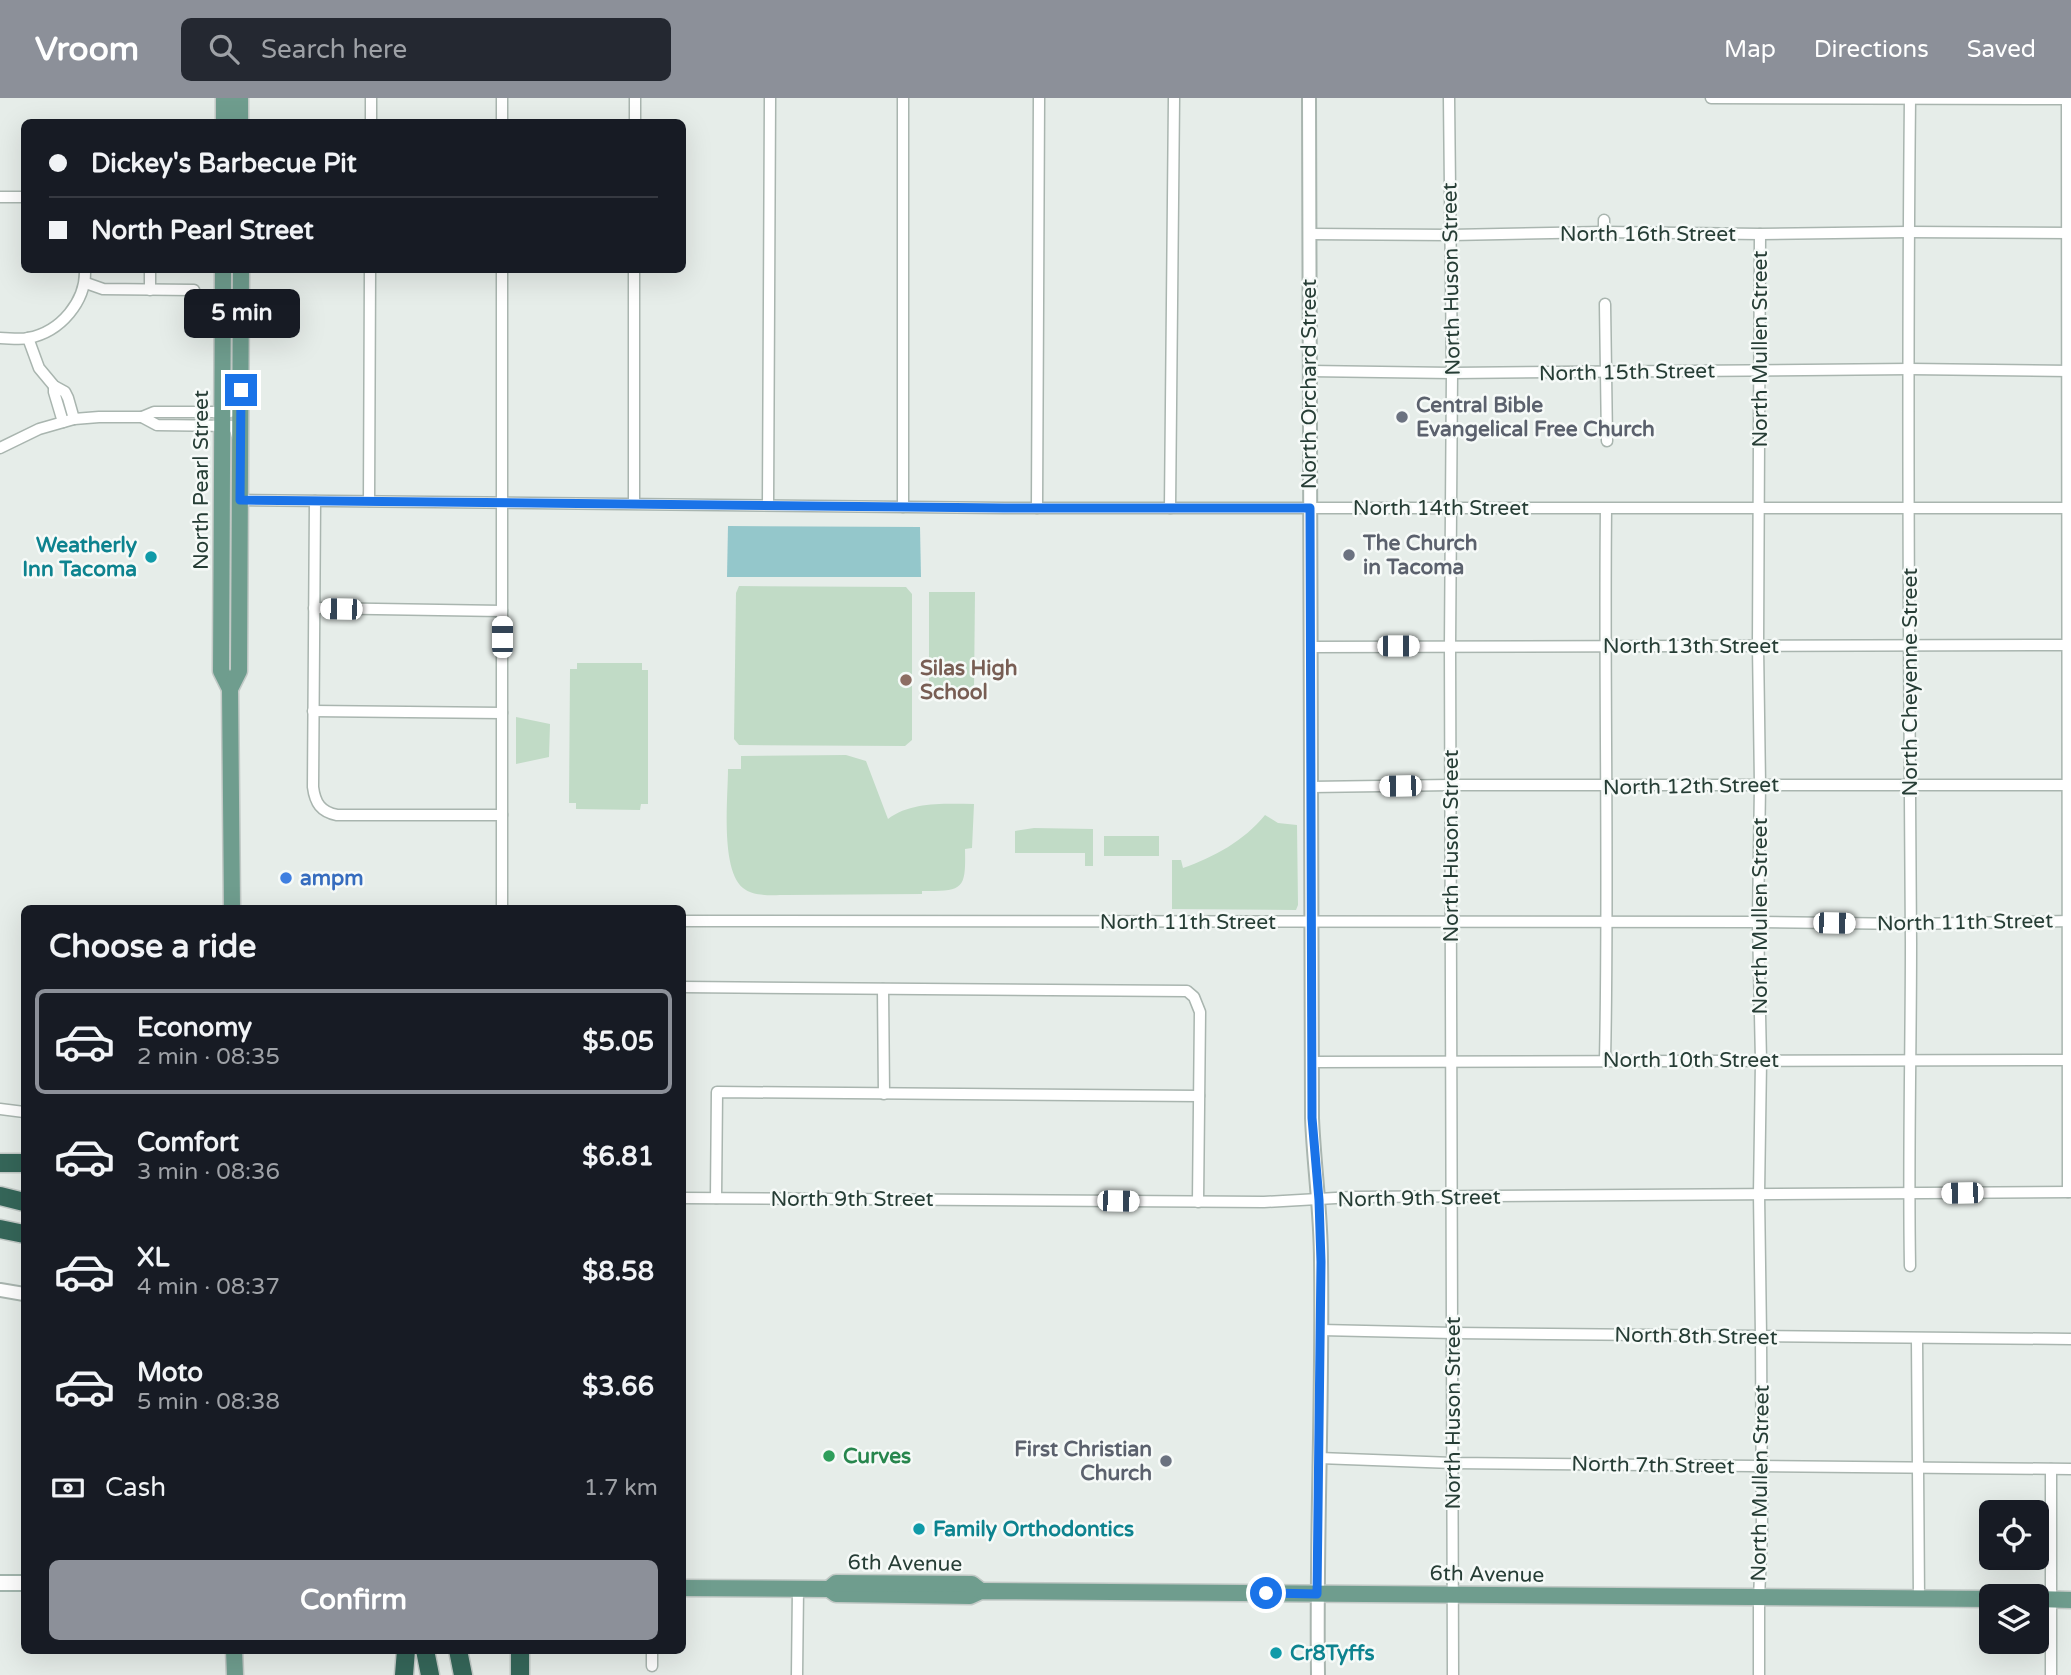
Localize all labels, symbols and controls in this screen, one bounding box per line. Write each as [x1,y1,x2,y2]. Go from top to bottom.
search box [181,18,671,81]
text: Vroom [35,30,139,69]
icon: search [205,30,243,68]
text: Search here [261,34,407,65]
text: Map [1724,35,1776,64]
text: Directions [1814,35,1929,64]
text: Saved [1967,35,2036,64]
text: Dickey's Barbecue Pit [91,148,357,179]
street label: North Huson Street [1437,182,1466,376]
text: North Pearl Street [91,215,314,246]
street label: North 16th Street [1560,222,1736,247]
street label: North Mullen Street [1748,250,1773,448]
street label: North Orchard Street [1297,279,1322,489]
callout: 5 min [183,288,299,338]
text: 5 min [211,299,273,327]
street label: North 15th Street [1539,358,1715,387]
route end [225,374,257,406]
street label: North Pearl Street [189,390,214,570]
place label: Central Bible Evangelical Free Church [1416,393,1655,442]
marker: Central Bible Evangelical Free Church [1394,409,1410,425]
street label: North 14th Street [1353,496,1529,521]
place label: The Church in Tacoma [1362,531,1478,580]
place label: Weatherly Inn Tacoma [22,533,138,582]
marker: The Church in Tacoma [1341,547,1357,563]
marker: Weatherly Inn Tacoma [143,549,159,565]
street label: North Cheyenne Street [1898,568,1923,796]
car [320,598,363,620]
car [492,616,513,658]
street label: North 13th Street [1603,634,1779,659]
car [1378,636,1420,657]
place label: Silas High School [920,656,1017,705]
marker: Silas High School [898,672,914,688]
street label: North Huson Street [1439,749,1464,943]
street label: North 12th Street [1603,772,1779,801]
car [1379,775,1422,797]
street label: North Mullen Street [1748,817,1773,1015]
place label: ampm [300,866,364,891]
marker: ampm [278,870,294,886]
street label: North 11th Street [1877,908,2053,937]
street label: North 11th Street [1100,910,1276,935]
car [1813,912,1856,934]
text: Choose a ride [49,928,256,966]
icon: car [53,1010,116,1073]
text: Economy [137,1012,252,1043]
text: $5.05 [582,1026,654,1057]
text: 2 min · 08:35 [137,1043,280,1071]
street label: North 10th Street [1603,1048,1779,1073]
icon: car [53,1125,116,1188]
text: Comfort [137,1127,239,1158]
text: $6.81 [582,1141,654,1172]
text: 3 min · 08:36 [137,1158,280,1186]
car [1941,1182,1984,1204]
street label: North 9th Street [1337,1185,1501,1212]
street label: North 9th Street [770,1187,934,1212]
car [1097,1190,1140,1212]
icon: car [53,1240,116,1303]
text: XL [137,1242,169,1273]
text: $8.58 [582,1256,654,1287]
text: 4 min · 08:37 [137,1273,280,1301]
street label: North Huson Street [1441,1316,1466,1510]
street label: North 8th Street [1614,1323,1778,1350]
icon: car [53,1355,116,1418]
text: Moto [137,1357,203,1388]
text: $3.66 [582,1371,654,1402]
street label: North Mullen Street [1746,1384,1775,1582]
text: 5 min · 08:38 [137,1388,280,1416]
place label: First Christian Church [1014,1437,1152,1486]
place label: Curves [843,1444,911,1469]
marker: Curves [821,1448,837,1464]
street label: North 7th Street [1571,1452,1735,1479]
marker: First Christian Church [1158,1453,1174,1469]
icon: cash [49,1469,87,1507]
text: Cash [105,1472,166,1503]
text: 1.7 km [584,1474,658,1502]
map controls [1979,1500,2049,1654]
button: locate [1979,1500,2049,1570]
place label: Family Orthodontics [933,1517,1134,1542]
marker: Family Orthodontics [911,1521,927,1537]
street label: 6th Avenue [847,1550,963,1577]
button: Confirm [49,1560,658,1640]
street label: 6th Avenue [1429,1561,1545,1588]
route start [1250,1577,1282,1609]
button: layers [1979,1584,2049,1654]
place label: Cr8Tyffs [1290,1641,1375,1666]
marker: Cr8Tyffs [1268,1645,1284,1661]

